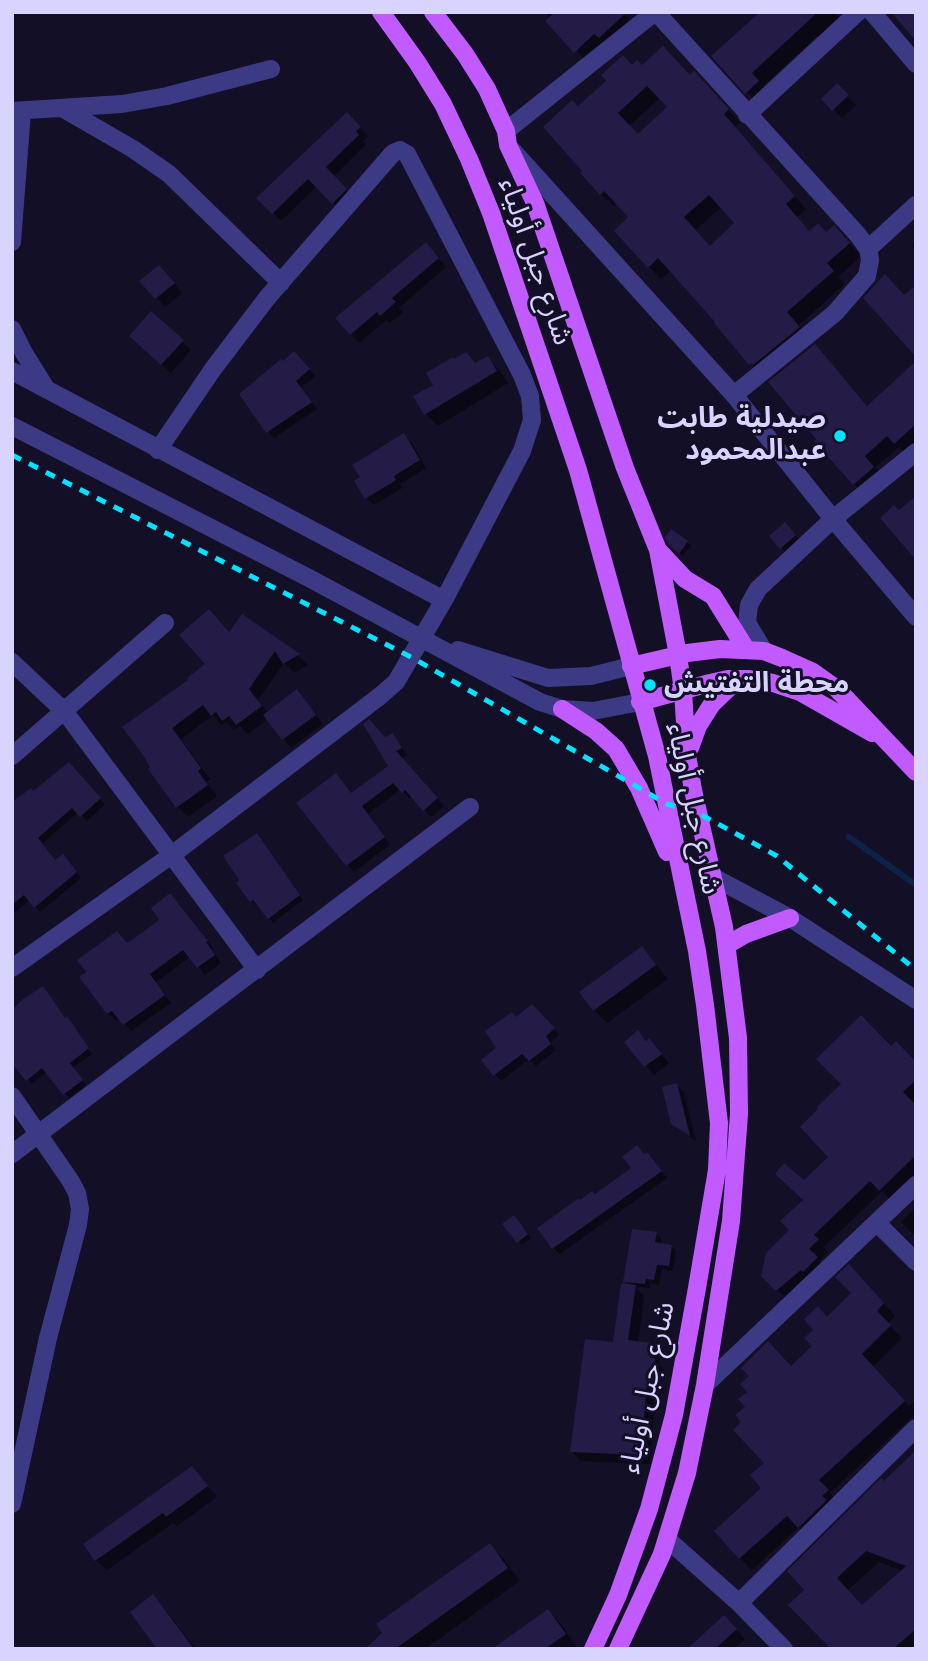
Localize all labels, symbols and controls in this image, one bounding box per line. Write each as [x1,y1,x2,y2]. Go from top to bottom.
street label: شارع جبل أولياء [490,174,578,350]
place label: صيدلية طابت عبدالمحمود [657,403,826,469]
marker: صيدلية طابت عبدالمحمود [832,428,848,444]
place label: محطة التفتيش [664,668,849,702]
marker: محطة التفتيش [642,677,658,693]
street label: شارع جبل أولياء [657,720,727,898]
street label: شارع جبل أولياء [614,1299,684,1477]

